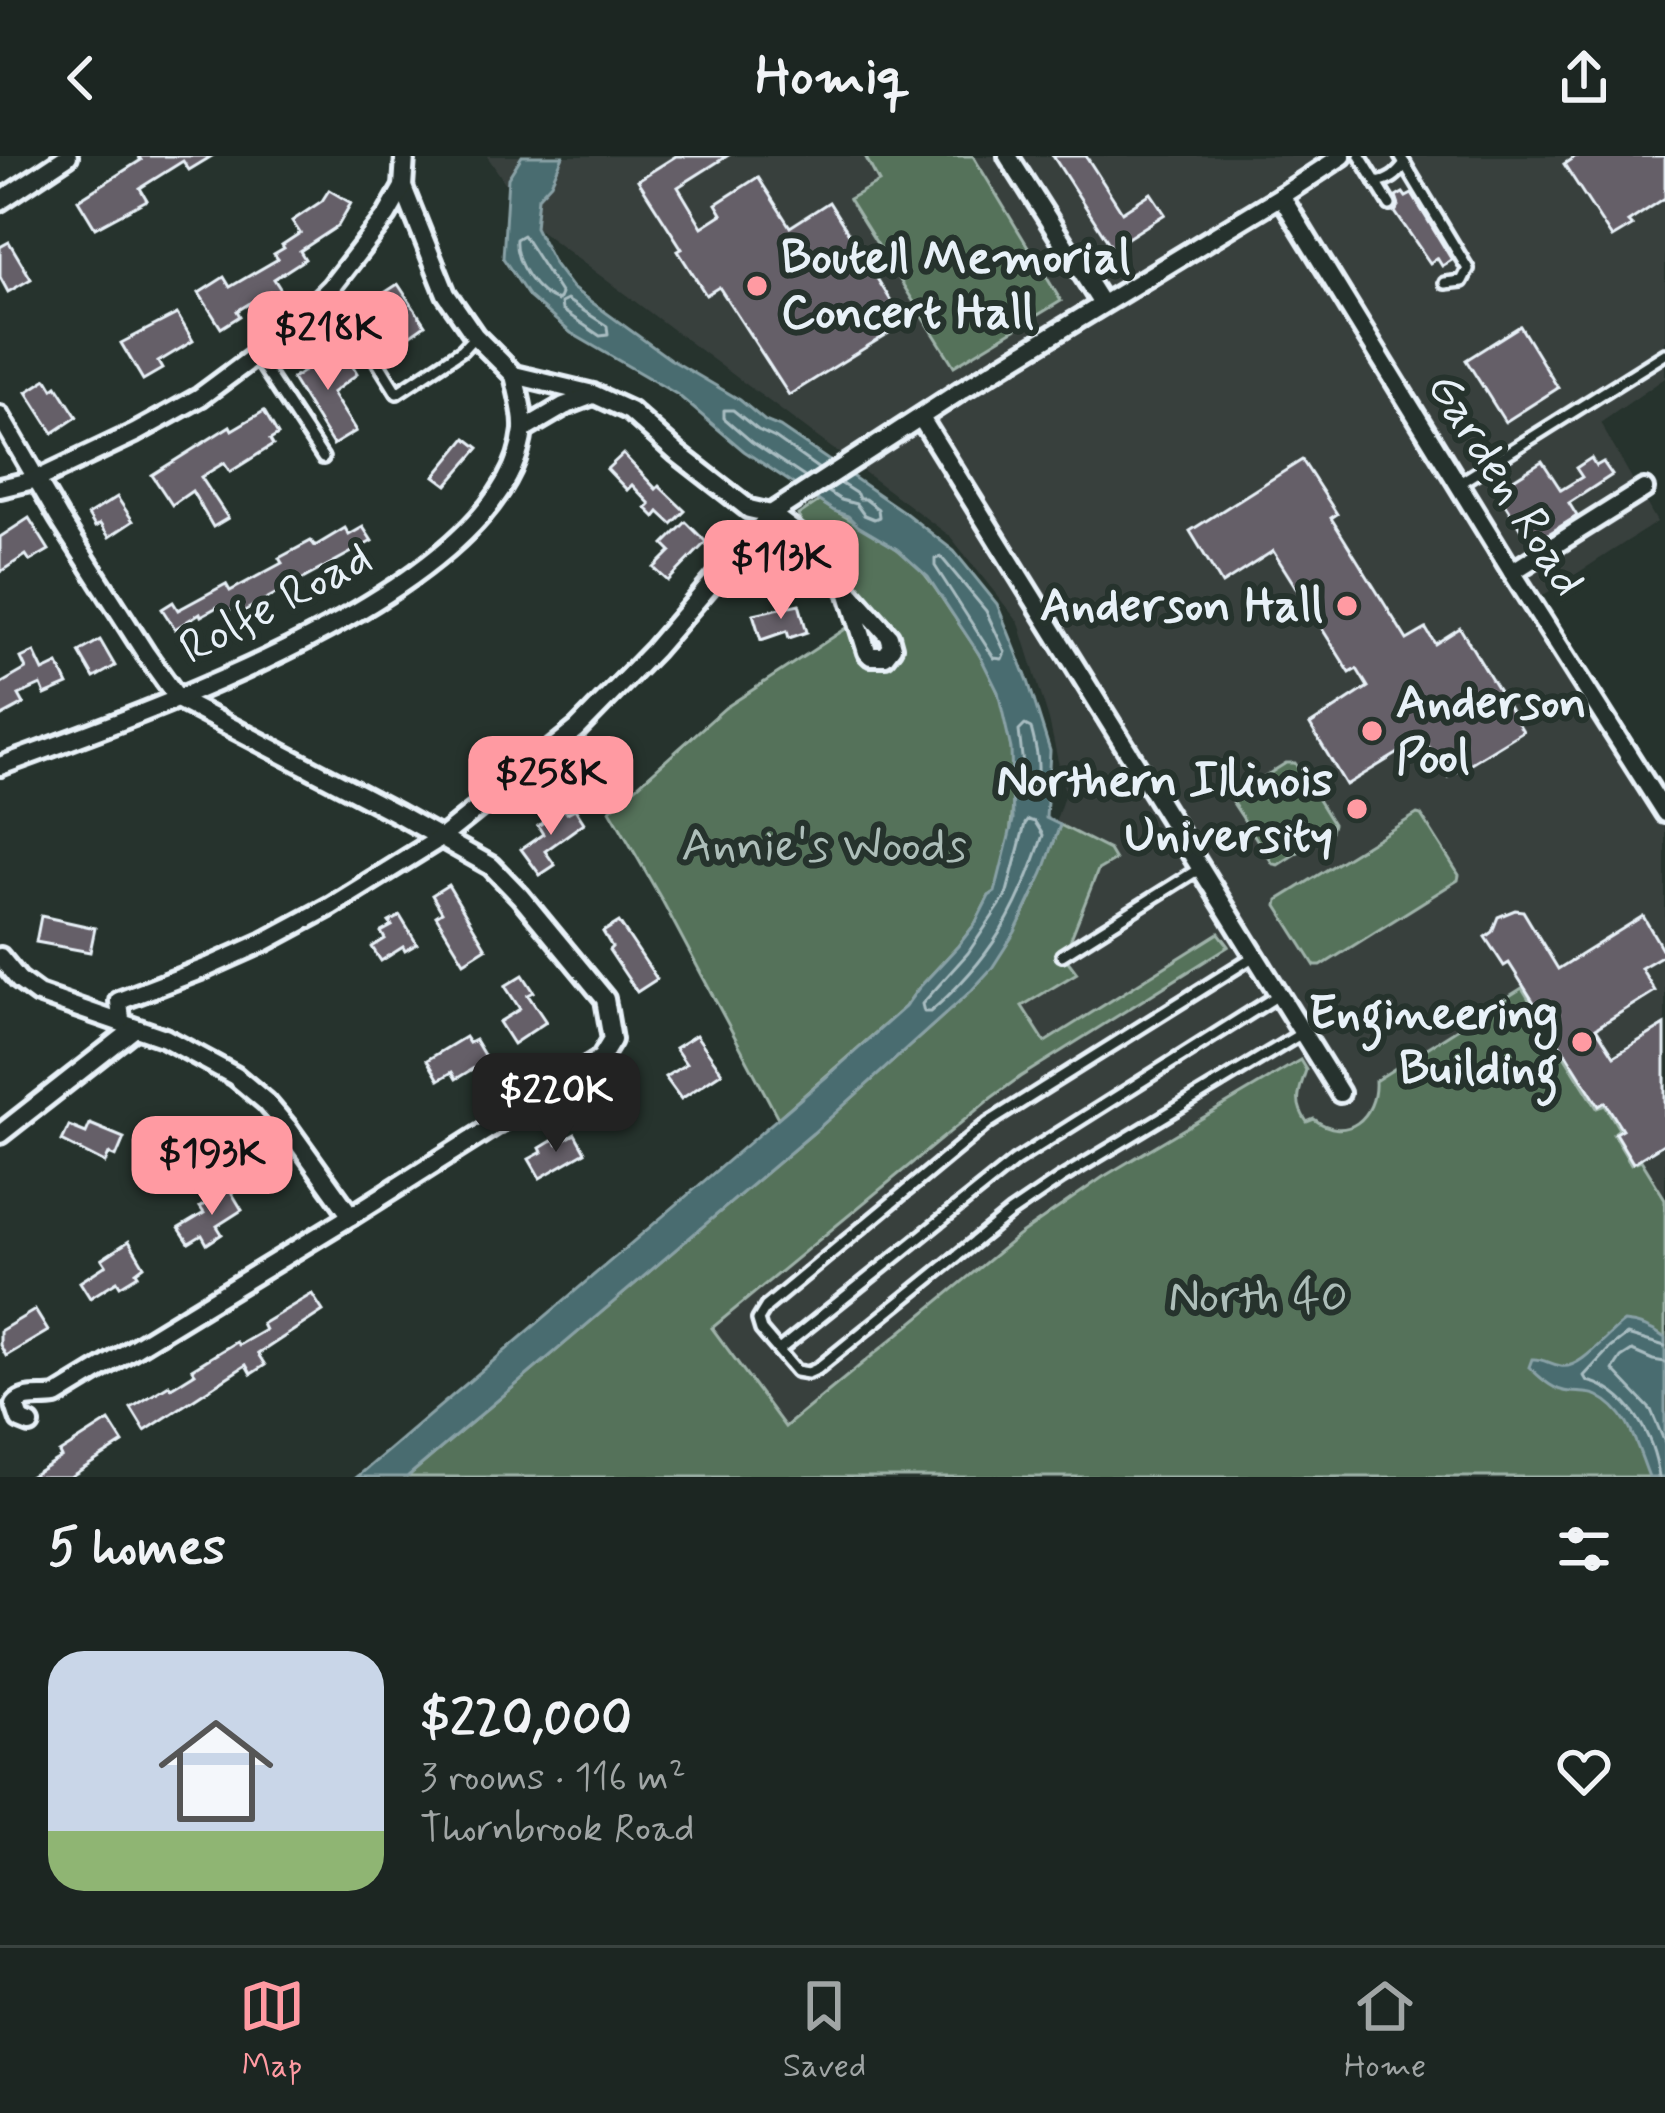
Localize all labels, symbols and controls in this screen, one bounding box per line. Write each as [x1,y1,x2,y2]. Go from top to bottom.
text: Homiq [755,43,910,114]
icon: back [48,45,114,111]
icon: share [1551,45,1617,111]
place label: Boutell Memorial Concert Hall [781,227,1131,345]
marker: Boutell Memorial Concert Hall [744,273,770,299]
pin: $218K [244,291,412,393]
text: $218K [274,304,382,355]
street label: Garden Road [1411,361,1599,609]
pin: $113K [697,520,865,622]
street label: Rolfe Road [169,527,383,681]
text: $113K [731,533,831,584]
place label: Anderson Hall [1040,575,1323,638]
marker: Anderson Hall [1334,593,1360,619]
place label: Anderson Pool [1396,672,1586,790]
marker: Anderson Pool [1359,718,1385,744]
pin: $258K [467,736,635,838]
text: $258K [495,749,607,800]
place label: Northern Illinois University [997,750,1333,868]
marker: Northern Illinois University [1344,796,1370,822]
park label: Annie's Woods [681,815,967,878]
place label: Engineering Building [1309,983,1558,1107]
marker: Engineering Building [1569,1029,1595,1055]
pin: $220K [472,1053,640,1155]
text: $220K [499,1066,613,1117]
pin: $193K [128,1116,296,1218]
text: $193K [158,1129,266,1180]
park label: North 40 [1168,1266,1348,1329]
text: 5 homes [48,1516,226,1582]
icon: filters [1551,1516,1617,1582]
text: $220,000 [420,1687,632,1753]
icon: home [144,1699,288,1843]
icon: heart [1551,1738,1617,1804]
text: 3 rooms · 116 m² [420,1753,686,1804]
text: Thornbrook Road [420,1804,695,1855]
tab: Map [239,1973,305,2089]
tab: Saved [783,1973,866,2089]
tab: Home [1344,1973,1426,2089]

